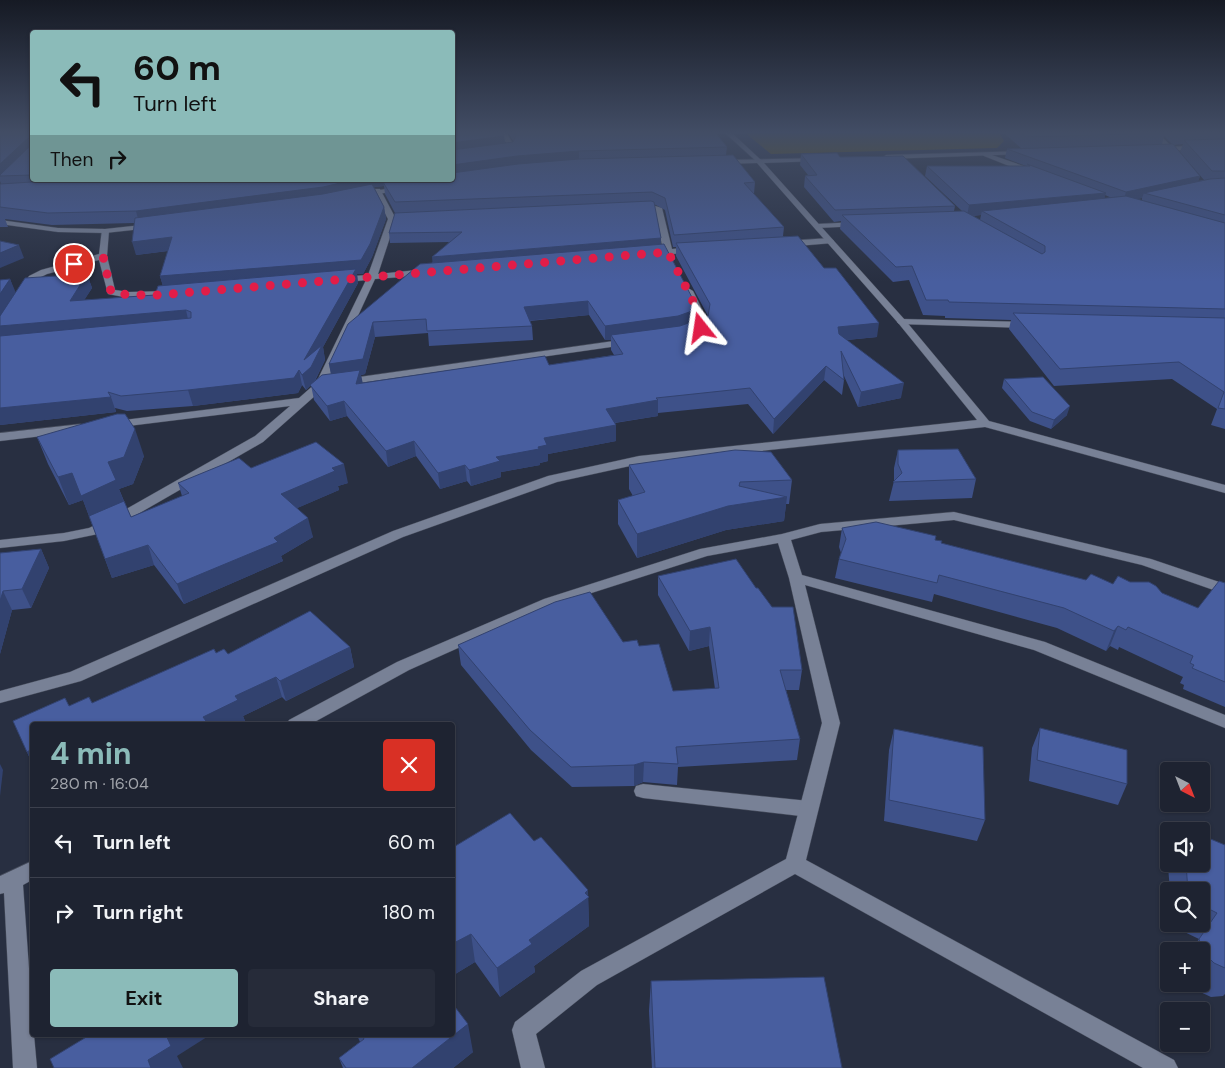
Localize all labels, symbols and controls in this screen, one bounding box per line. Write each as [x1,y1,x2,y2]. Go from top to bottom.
text: 60 m [133,45,221,91]
icon: left [50,50,115,115]
text: Turn left [133,89,217,118]
icon: right [103,145,131,173]
text: Then [50,147,93,172]
pin [53,243,95,285]
icon: arrive [60,250,88,278]
position arrow [674,301,726,353]
text: 4 min [50,734,132,773]
button: close [383,739,435,791]
north arrow [1160,762,1210,812]
map controls [1160,762,1210,1052]
text: 280 m · 16:04 [50,773,149,794]
button: sound [1160,822,1210,872]
icon: left [50,829,78,857]
text: Turn left [93,830,171,855]
text: 60 m [388,830,435,855]
button: search [1160,882,1210,932]
icon: right [50,899,78,927]
text: Turn right [93,900,183,925]
text: 180 m [383,900,435,925]
button: + [1160,942,1210,992]
button: Exit [50,969,238,1027]
button: Share [248,969,435,1027]
button: − [1160,1002,1210,1052]

